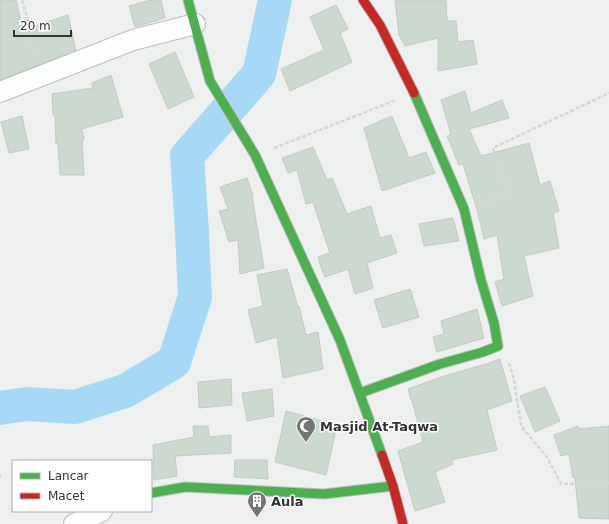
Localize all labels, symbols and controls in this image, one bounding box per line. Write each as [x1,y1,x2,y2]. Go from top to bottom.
scale bar [14,12,71,38]
text: 20 m [20,19,51,33]
mosque icon: Masjid At-Taqwa [295,415,317,443]
place label: Masjid At-Taqwa [320,419,438,434]
legend [12,460,152,512]
text: Lancar [48,469,89,483]
text: Macet [48,489,85,503]
building icon: Aula [246,490,268,518]
place label: Aula [271,494,304,509]

